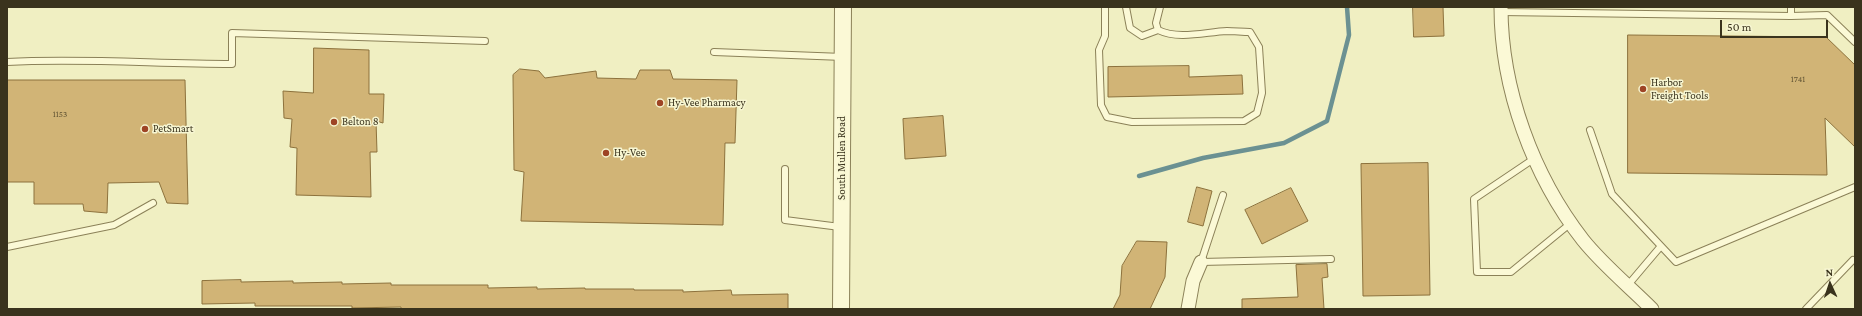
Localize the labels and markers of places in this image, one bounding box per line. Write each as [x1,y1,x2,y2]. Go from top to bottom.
place label: Harbor Freight Tools [1651,76,1708,102]
marker: Harbor Freight Tools [1638,84,1648,94]
place label: Hy-Vee Pharmacy [668,96,746,110]
marker: Hy-Vee Pharmacy [655,98,665,108]
place label: Belton 8 [342,115,379,129]
marker: Belton 8 [329,117,339,127]
place label: PetSmart [153,122,193,136]
marker: PetSmart [140,124,150,134]
place label: Hy-Vee [614,146,645,160]
marker: Hy-Vee [601,148,611,158]

